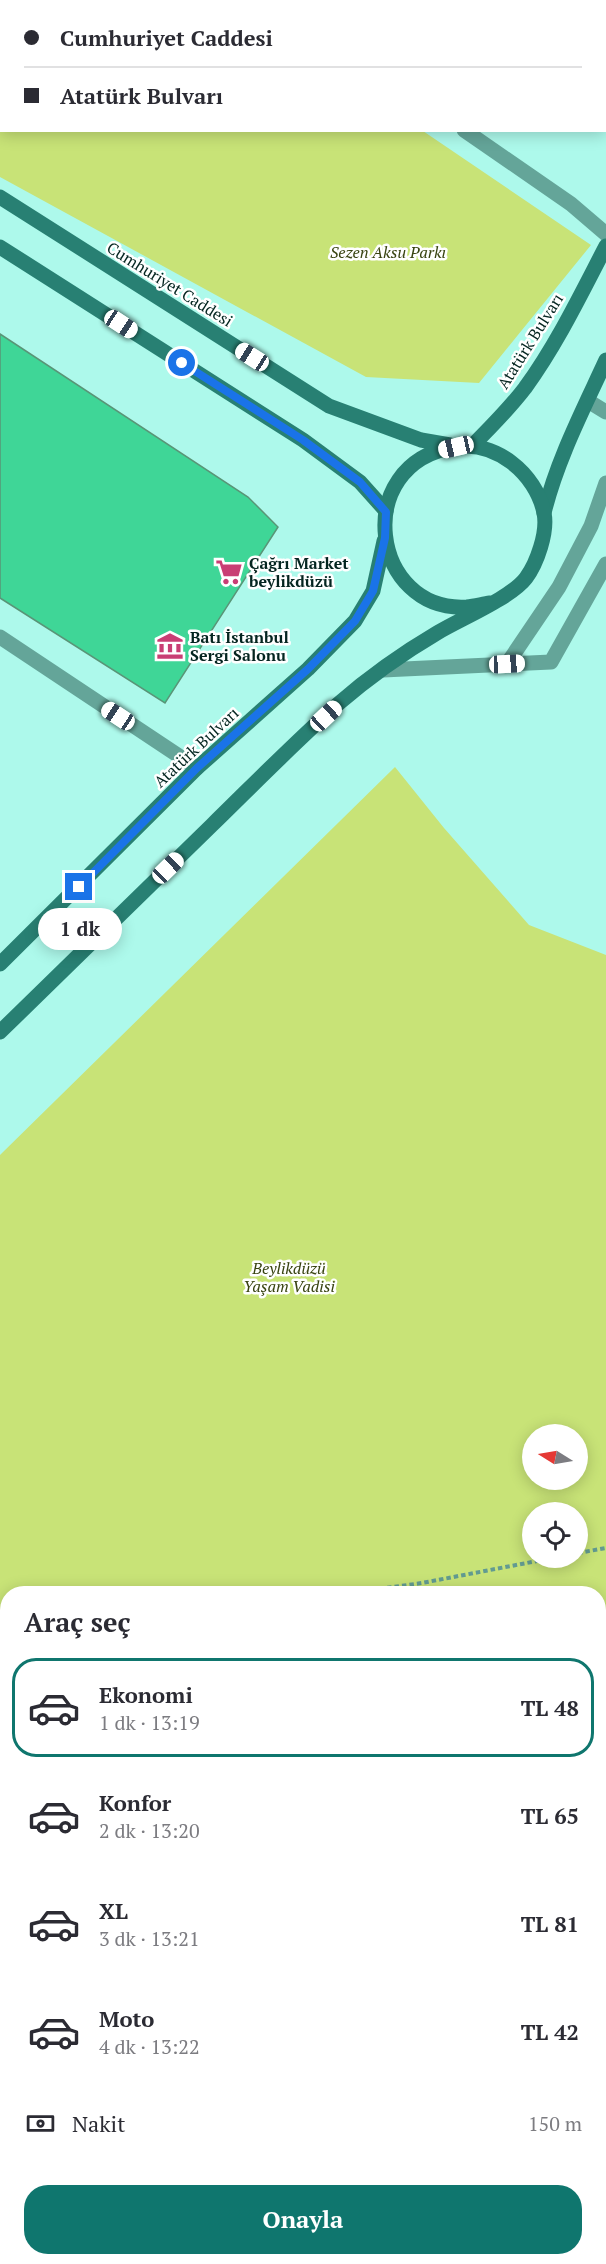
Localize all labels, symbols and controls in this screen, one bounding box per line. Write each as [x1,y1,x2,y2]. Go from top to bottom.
text: Cumhuriyet Caddesi [60,23,273,52]
text: Atatürk Bulvarı [60,81,223,110]
street label: Cumhuriyet Caddesi [103,236,237,332]
park label: Sezen Aksu Parkı [330,241,446,263]
street label: Atatürk Bulvarı [492,289,568,393]
car [101,307,141,341]
car [232,340,272,374]
route start [168,349,195,376]
car [436,434,476,460]
place label: Çağrı Market beylikdüzü [248,552,349,592]
supermarket icon: Çağrı Market beylikdüzü [214,557,244,587]
place label: Batı İstanbul Sergi Salonu [190,626,289,666]
museum icon: Batı İstanbul Sergi Salonu [155,631,185,661]
car [489,654,525,674]
car [307,697,345,735]
car [98,699,138,733]
street label: Atatürk Bulvarı [149,702,243,792]
car [149,849,187,887]
route end [65,873,92,900]
callout: 1 dk [37,908,121,950]
text: 1 dk [60,915,100,942]
park label: Beylikdüzü Yaşam Vadisi [243,1257,335,1297]
north arrow [522,1424,588,1490]
map controls [522,1424,588,1568]
button: locate [522,1502,588,1568]
text: Araç seç [24,1604,131,1640]
text: Ekonomi [99,1680,193,1709]
icon: car [27,1681,81,1735]
text: TL 48 [521,1693,579,1722]
text: 1 dk · 13:19 [99,1709,200,1736]
text: Konfor [99,1788,171,1817]
icon: car [27,1789,81,1843]
text: TL 65 [521,1801,579,1830]
text: 2 dk · 13:20 [99,1817,200,1844]
text: XL [99,1896,128,1925]
icon: car [27,1897,81,1951]
text: TL 81 [521,1909,579,1938]
text: 3 dk · 13:21 [99,1925,200,1952]
text: Moto [99,2004,154,2033]
icon: car [27,2005,81,2059]
text: TL 42 [521,2017,579,2046]
text: 4 dk · 13:22 [99,2033,200,2060]
icon: cash [24,2107,57,2140]
text: Nakit [72,2109,125,2138]
text: 150 m [528,2110,582,2137]
button: Onayla [24,2185,582,2254]

